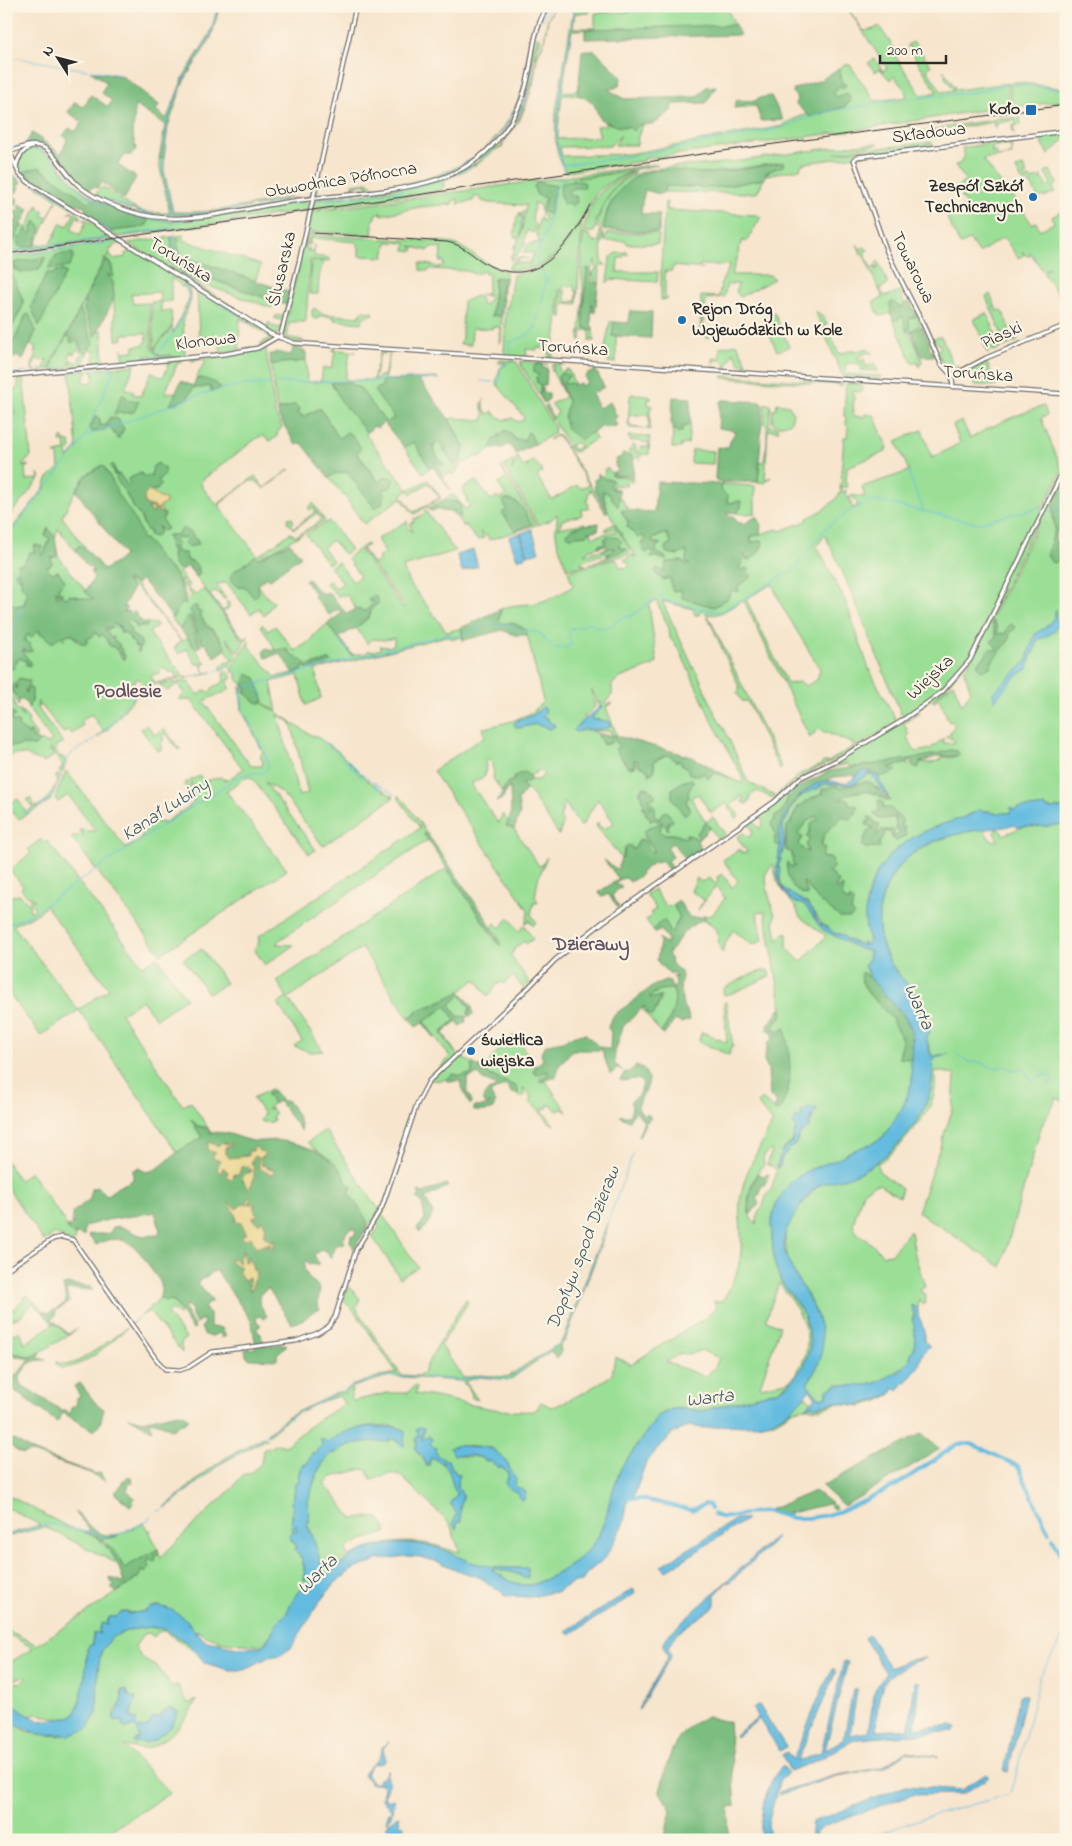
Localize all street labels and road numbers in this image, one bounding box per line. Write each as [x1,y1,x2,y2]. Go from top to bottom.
street label: Składowa [891,117,967,151]
street label: Obwodnica Północna [263,156,419,206]
street label: Towarowa [883,228,941,308]
street label: Ślusarska [262,229,304,309]
street label: Toruńska [143,231,217,291]
street label: Piaski [977,315,1027,357]
street label: Klonowa [174,325,238,359]
street label: Toruńska [537,334,609,364]
street label: Toruńska [942,360,1014,390]
street label: Wiejska [901,649,961,707]

